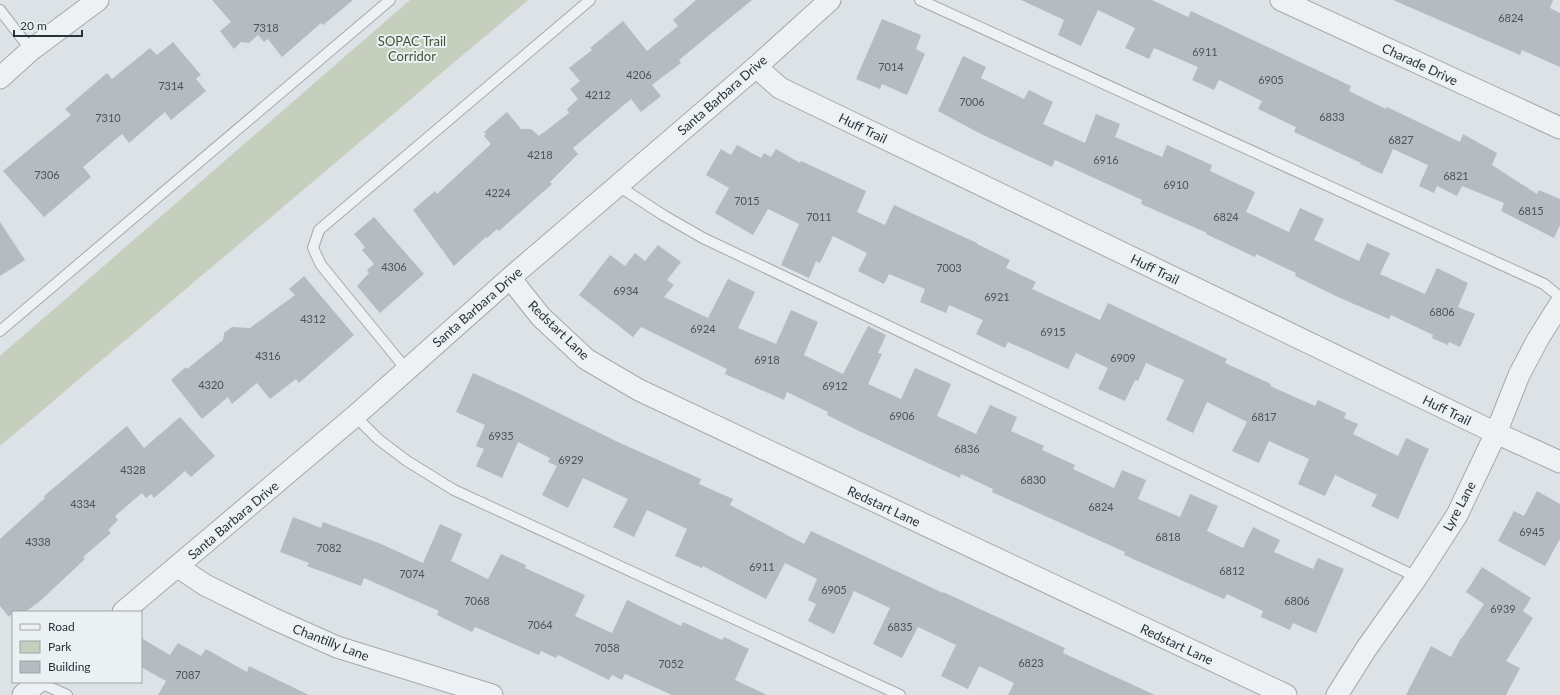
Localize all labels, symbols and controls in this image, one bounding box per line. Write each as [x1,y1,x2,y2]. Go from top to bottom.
house number: 6824 [1498,11,1524,24]
scale bar [14,12,82,38]
text: 20 m [20,18,47,33]
house number: 7318 [253,21,279,34]
park label: SOPAC Trail Corridor [378,33,446,64]
street label: Charade Drive [1379,39,1461,89]
house number: 6911 [1192,45,1218,58]
street label: Santa Barbara Drive [674,52,770,138]
house number: 7014 [878,60,904,73]
house number: 4206 [626,68,652,81]
house number: 6905 [1258,73,1284,86]
house number: 7314 [158,79,184,92]
house number: 4212 [585,88,611,101]
house number: 7006 [959,95,985,108]
street label: Huff Trail [836,109,890,147]
house number: 6833 [1319,110,1345,123]
house number: 7310 [95,111,121,124]
house number: 6827 [1388,133,1414,146]
house number: 4218 [527,148,553,161]
house number: 6916 [1093,153,1119,166]
house number: 7306 [34,168,60,181]
house number: 6821 [1443,169,1469,182]
house number: 6910 [1163,178,1189,191]
house number: 4224 [485,186,511,199]
house number: 7015 [734,194,760,207]
house number: 6815 [1518,204,1544,217]
house number: 7011 [806,210,832,223]
house number: 6824 [1213,210,1239,223]
street label: Huff Trail [1128,250,1182,288]
house number: 4306 [381,260,407,273]
house number: 7003 [936,261,962,274]
street label: Santa Barbara Drive [429,264,525,350]
house number: 6934 [613,284,639,297]
house number: 6921 [984,290,1010,303]
street label: Redstart Lane [525,297,593,363]
house number: 6806 [1429,305,1455,318]
house number: 4312 [300,312,326,325]
house number: 6924 [690,322,716,335]
house number: 6915 [1040,325,1066,338]
house number: 4316 [255,349,281,362]
house number: 6909 [1110,351,1136,364]
house number: 6918 [754,353,780,366]
house number: 4320 [198,378,224,391]
house number: 6912 [822,379,848,392]
street label: Huff Trail [1420,391,1474,429]
house number: 6906 [889,409,915,422]
house number: 6817 [1251,410,1277,423]
house number: 6935 [488,429,514,442]
house number: 6836 [954,442,980,455]
house number: 6929 [558,453,584,466]
house number: 4328 [120,463,146,476]
house number: 6830 [1020,473,1046,486]
street label: Santa Barbara Drive [184,477,282,563]
street label: Lyre Lane [1439,478,1479,534]
street label: Redstart Lane [845,482,923,530]
house number: 4334 [70,497,96,510]
house number: 6824 [1088,500,1114,513]
house number: 6945 [1519,525,1545,538]
house number: 6818 [1155,530,1181,543]
house number: 4338 [25,535,51,548]
house number: 7082 [316,541,342,554]
house number: 6911 [749,560,775,573]
house number: 6812 [1219,564,1245,577]
house number: 7074 [399,567,425,580]
house number: 6905 [821,583,847,596]
house number: 7068 [464,594,490,607]
house number: 6806 [1284,594,1310,607]
house number: 6939 [1490,602,1516,615]
legend [12,611,142,683]
house number: 7064 [527,618,553,631]
text: Road [48,619,75,634]
street label: Chantilly Lane [290,620,372,664]
house number: 6835 [887,620,913,633]
street label: Redstart Lane [1138,620,1216,668]
text: Park [48,639,72,654]
house number: 7058 [594,641,620,654]
house number: 6823 [1018,656,1044,669]
house number: 7052 [658,657,684,670]
text: Building [48,659,91,674]
house number: 7087 [175,668,201,681]

